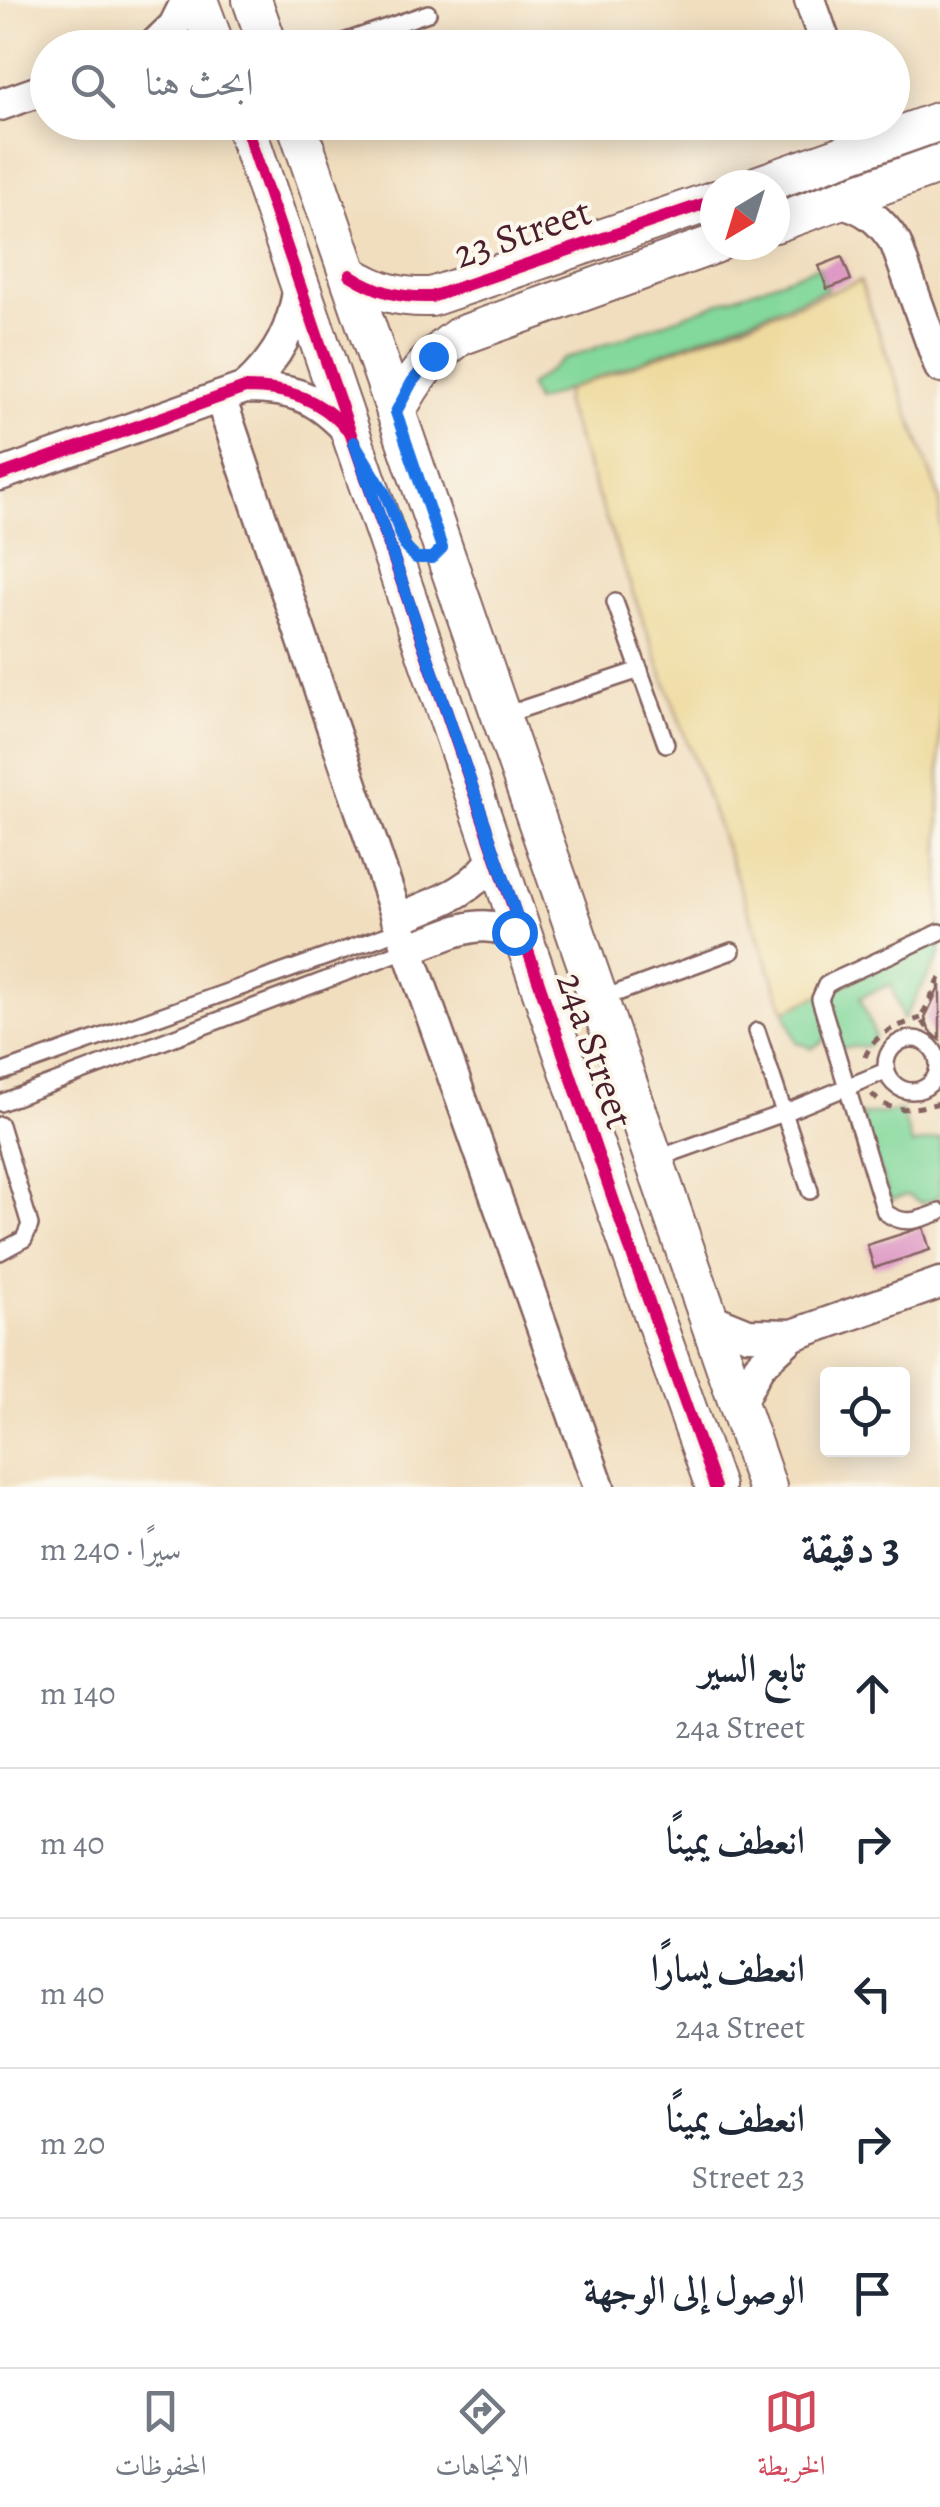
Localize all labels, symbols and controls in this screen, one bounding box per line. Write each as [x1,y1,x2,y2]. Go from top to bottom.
search box [30,30,910,140]
text: ابحث هنا [145,56,254,108]
icon: search [65,58,120,113]
north arrow [700,170,790,260]
street label: 23 Street [446,183,598,282]
route end [411,334,457,380]
route start [492,910,538,956]
street label: 24a Street [543,965,648,1136]
map controls [820,1367,910,1457]
button: locate [820,1367,910,1457]
text: 3 دقيقة [801,1519,900,1576]
text: سيرًا · 240 m [40,1527,181,1571]
text: تابع السير [699,1642,805,1694]
icon: ahead [845,1666,900,1721]
text: 140 m [40,1671,115,1715]
text: 24a Street [675,1705,805,1749]
text: انعطف يمينًا [666,1814,805,1866]
icon: right [845,1816,900,1871]
text: 40 m [40,1821,105,1865]
text: انعطف يسارًا [651,1942,805,1994]
icon: left [845,1966,900,2021]
text: 40 m [40,1971,105,2015]
text: 24a Street [675,2005,805,2049]
text: انعطف يمينًا [666,2092,805,2144]
icon: right [845,2116,900,2171]
text: 20 m [40,2121,105,2165]
text: 23 Street [691,2155,805,2199]
text: الوصول إلى الوجهة [584,2264,805,2316]
icon: arrive [845,2266,900,2321]
tab: المحفوظات [114,2384,207,2493]
tab: الاتجاهات [435,2384,529,2493]
tab: الخريطة [758,2384,826,2493]

